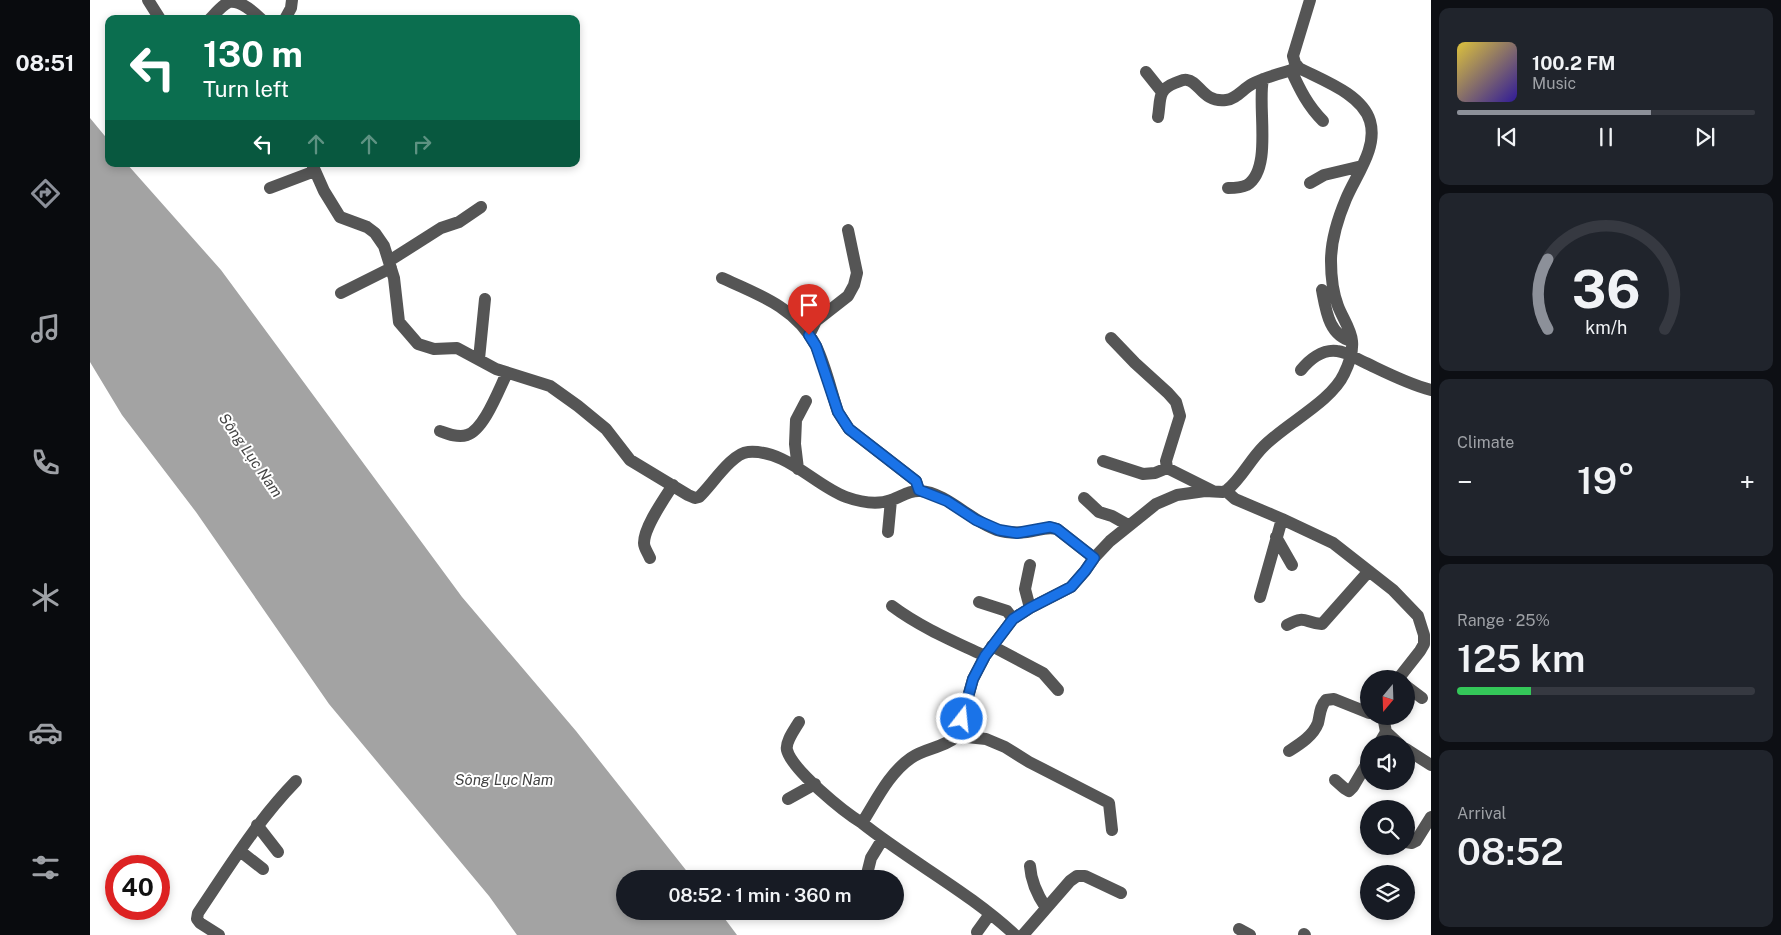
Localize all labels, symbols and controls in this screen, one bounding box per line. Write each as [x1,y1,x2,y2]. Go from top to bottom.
text: 130 m [203,34,303,75]
icon: left [120,35,185,100]
text: 08:51 [15,50,75,76]
text: 100.2 FM [1532,52,1616,74]
text: Music [1532,74,1576,93]
text: Turn left [203,76,289,102]
icon: previous [1493,123,1521,151]
icon: pause [1592,123,1620,151]
icon: next [1691,123,1719,151]
icon: left [249,130,277,158]
icon: ahead [302,130,330,158]
icon: ahead [355,130,383,158]
icon: right [408,130,436,158]
icon: directions [28,176,63,211]
text: 36 [1572,259,1640,320]
pin [788,284,830,335]
icon: arrive [795,291,823,319]
icon: music [28,311,63,346]
text: km/h [1585,317,1627,338]
water label: Sông Lục Nam [216,410,286,500]
text: Climate [1457,433,1514,452]
icon: phone [28,445,63,480]
text: 19° [1577,458,1635,503]
text: − [1457,465,1473,498]
text: + [1739,465,1755,498]
icon: climate [28,580,63,615]
text: Range · 25% [1457,611,1550,630]
text: 125 km [1457,636,1586,681]
north arrow [1360,670,1415,725]
map controls [1360,670,1415,920]
position arrow [935,692,987,744]
icon: car [28,715,63,750]
button: sound [1360,735,1415,790]
water label: Sông Lục Nam [455,771,553,788]
button: search [1360,800,1415,855]
text: Arrival [1457,804,1506,823]
text: 08:52 [1457,829,1564,874]
icon: filters [28,850,63,885]
speed limit sign: 40 [105,855,170,920]
button: layers [1360,865,1415,920]
text: 08:52 · 1 min · 360 m [668,884,852,906]

